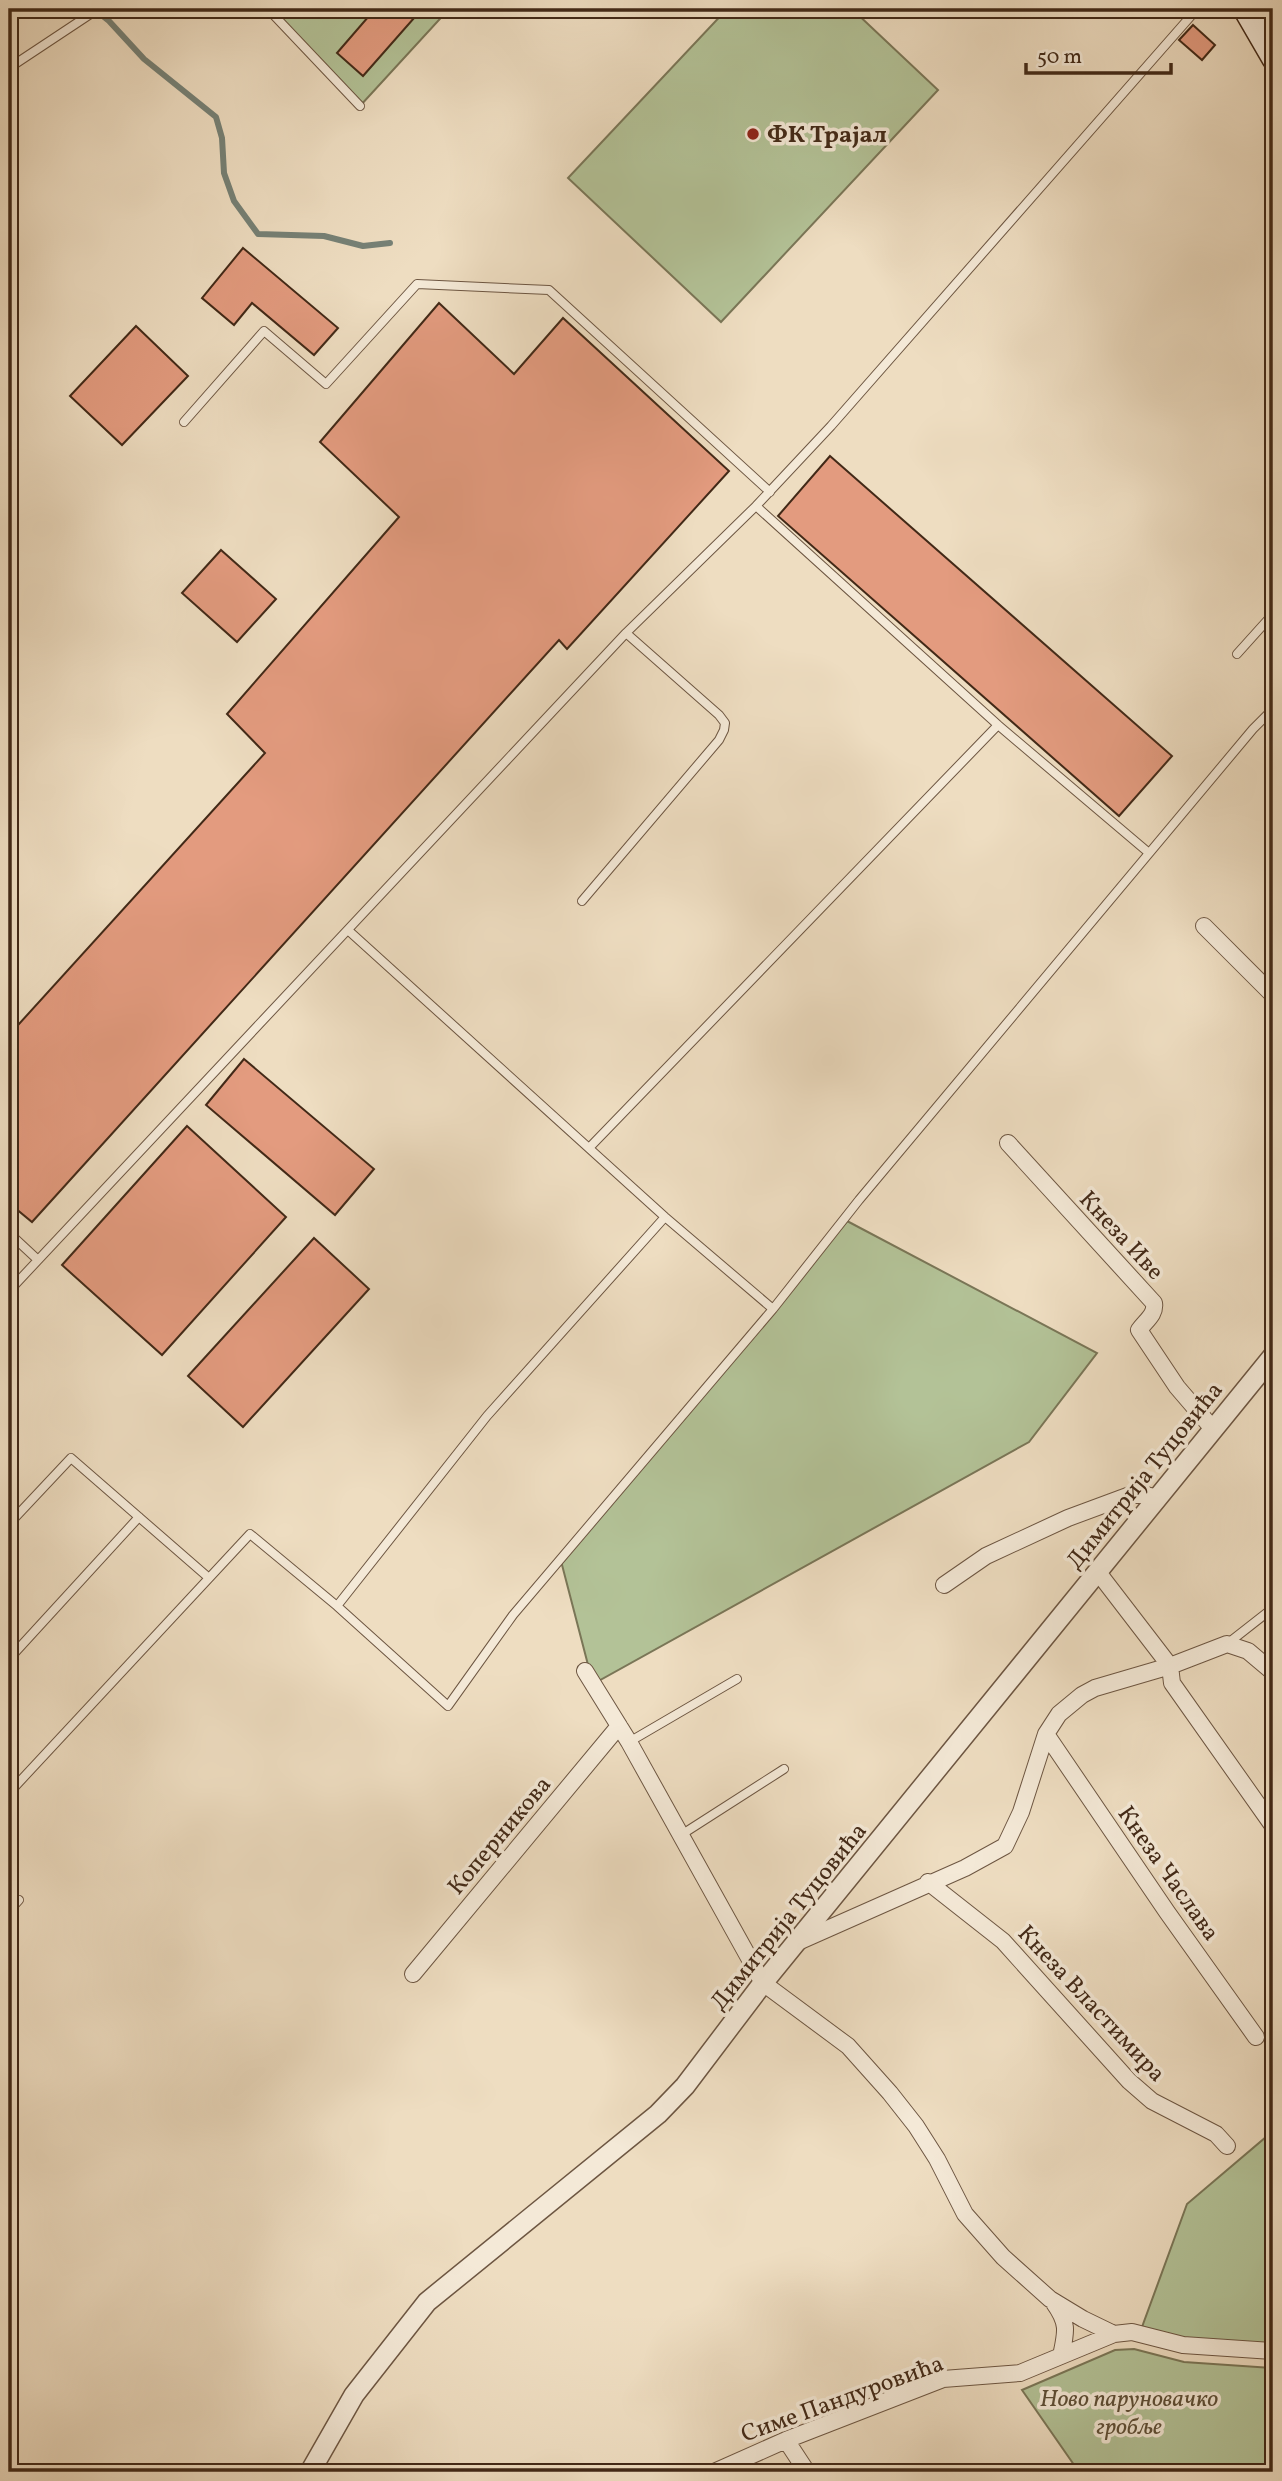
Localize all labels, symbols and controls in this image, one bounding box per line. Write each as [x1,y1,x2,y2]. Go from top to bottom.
scale bar [1026,32,1172,76]
text: 50 m [1037,43,1082,72]
place label: ФК Трајал [767,119,887,153]
marker: ФК Трајал [745,126,761,142]
street label: Кнеза Иве [1070,1184,1171,1289]
street label: Димитрија Туцовића [1059,1375,1232,1577]
street label: Коперникова [441,1770,560,1903]
street label: Кнеза Часлава [1108,1800,1227,1949]
street label: Димитрија Туцовића [703,1816,876,2018]
street label: Кнеза Властимира [1009,1918,1172,2090]
street label: Симе Пандуровића [737,2347,949,2452]
park label: Ново паруновачко гробље [1040,2383,1218,2445]

